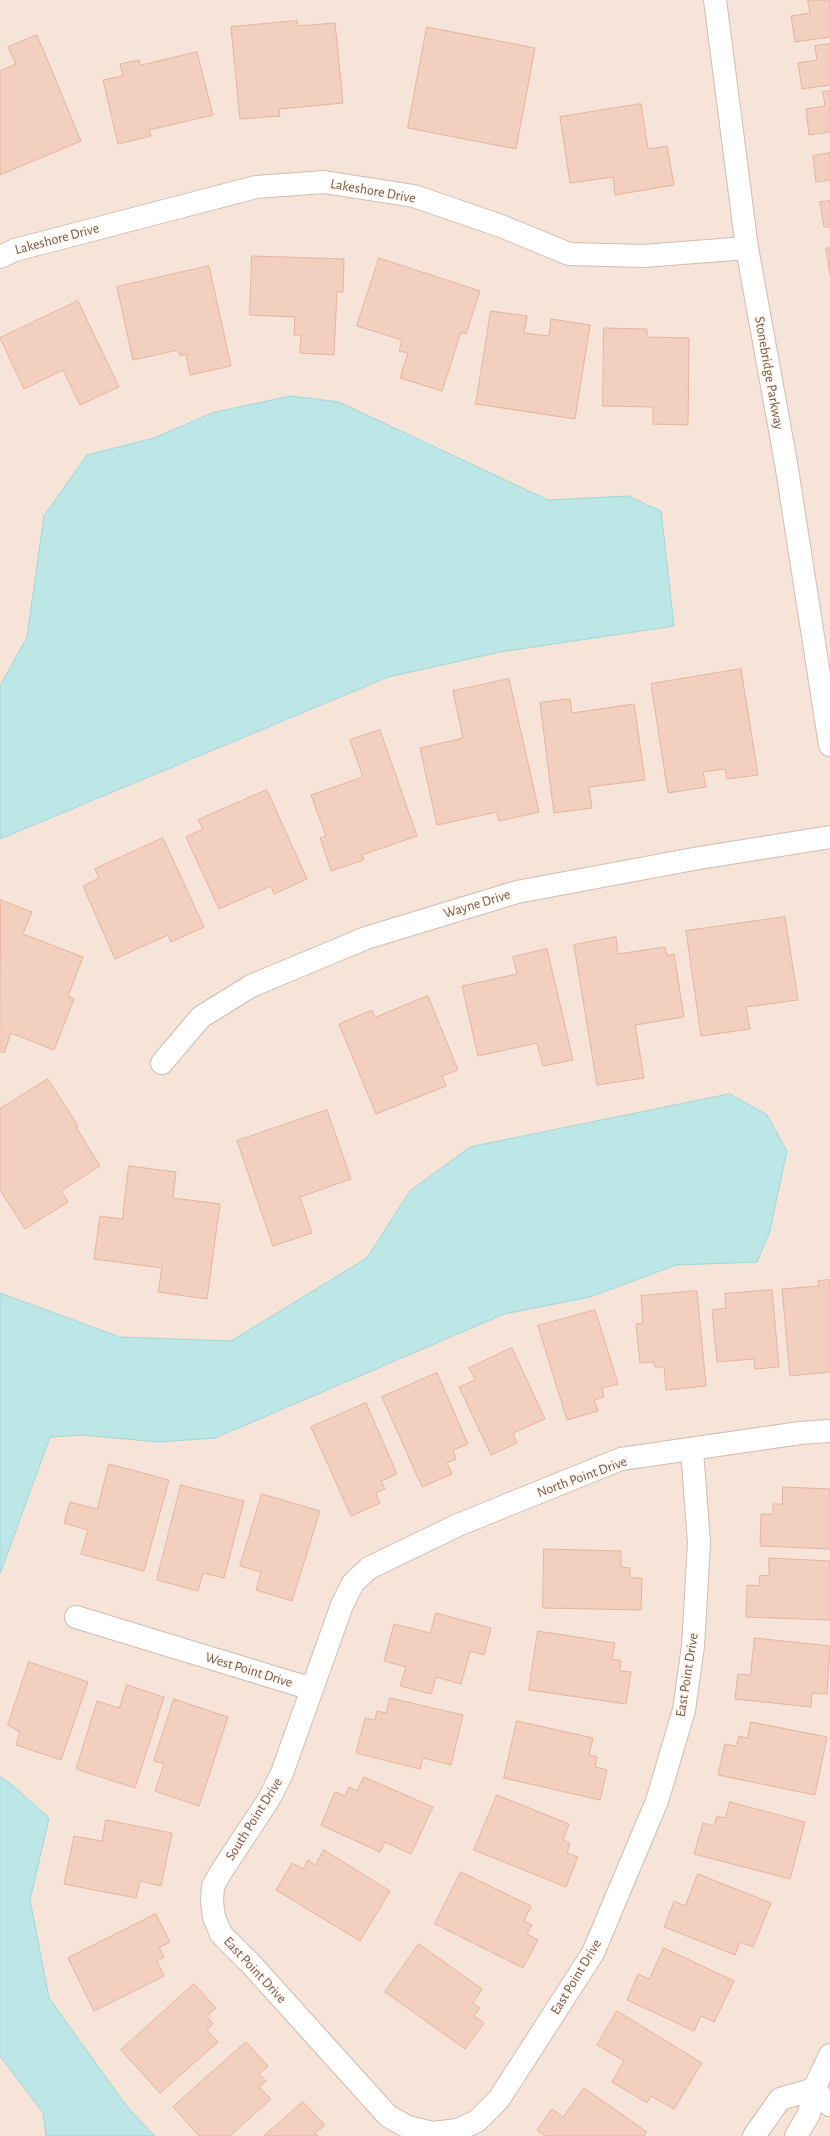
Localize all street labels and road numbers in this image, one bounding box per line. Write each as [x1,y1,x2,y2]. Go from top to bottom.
street label: Lakeshore Drive [329,175,417,207]
street label: Lakeshore Drive [13,220,101,258]
street label: Stonebridge Parkway [751,315,787,431]
street label: Wayne Drive [441,886,513,922]
street label: North Point Drive [535,1453,629,1501]
street label: East Point Drive [672,1632,702,1718]
street label: West Point Drive [203,1649,295,1691]
street label: South Point Drive [222,1774,286,1864]
street label: East Point Drive [220,1933,290,2007]
street label: East Point Drive [547,1936,605,2018]

